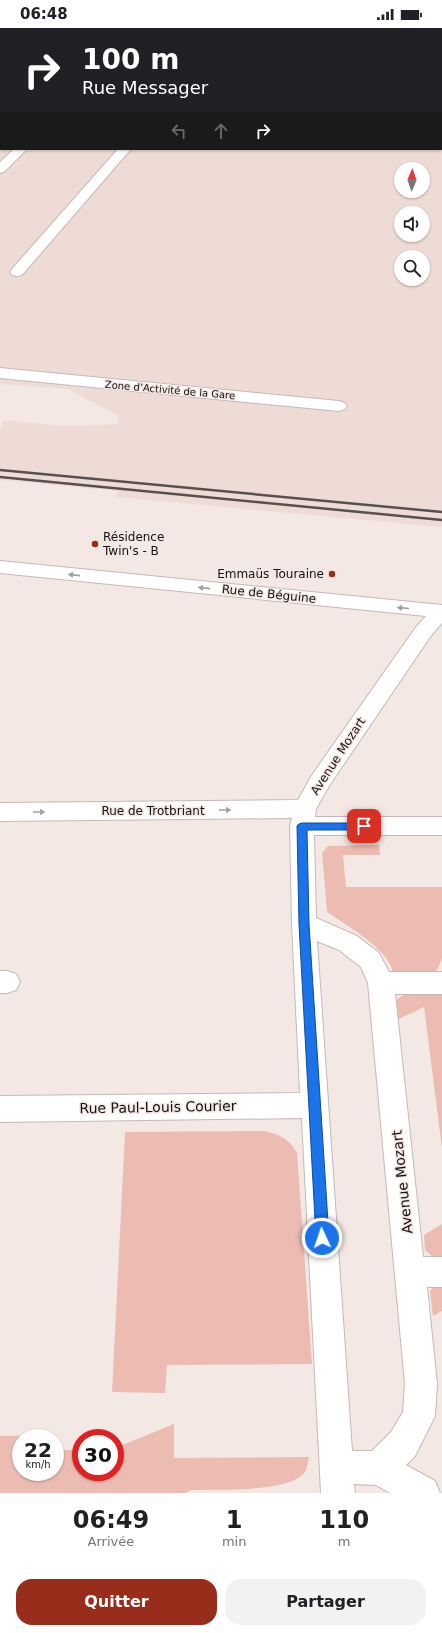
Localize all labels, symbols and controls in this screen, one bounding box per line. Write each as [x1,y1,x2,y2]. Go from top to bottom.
text: 06:48 [20,5,68,23]
text: 100 m [82,43,179,76]
icon: right [16,44,68,96]
text: Rue Messager [82,77,208,98]
icon: left [168,120,190,142]
icon: ahead [210,120,232,142]
icon: right [252,120,274,142]
north arrow [394,162,430,198]
map controls [394,162,430,286]
button: sound [394,206,430,242]
button: search [394,250,430,286]
street label: Zone d’Activité de la Gare [104,379,236,401]
place label: Résidence Twin's - B [102,530,164,558]
marker: Résidence Twin's - B [90,539,100,549]
place label: Emmaüs Touraine [217,567,324,581]
marker: Emmaüs Touraine [327,569,337,579]
one-way arrow [68,571,80,578]
street label: Rue de Béguine [221,582,317,606]
one-way arrow [198,584,210,591]
one-way arrow [397,604,409,611]
street label: Avenue Mozart [308,714,368,797]
street label: Rue de Trotbriant [101,804,205,818]
one-way arrow [219,807,232,813]
one-way arrow [33,808,45,815]
pin [347,809,381,843]
icon: arrive [353,815,375,837]
street label: Rue Paul-Louis Courier [79,1098,237,1116]
street label: Avenue Mozart [389,1129,415,1235]
position arrow [301,1217,343,1259]
speed limit sign: 30 [72,1429,124,1481]
text: 22 [24,1438,52,1462]
text: km/h [25,1459,51,1470]
text: 06:49 [73,1506,149,1534]
text: 1 [226,1506,242,1534]
text: 110 [319,1506,369,1534]
text: Arrivée [88,1534,134,1549]
text: min [222,1534,246,1549]
text: m [338,1534,351,1549]
button: Quitter [16,1579,217,1625]
button: Partager [225,1579,426,1625]

